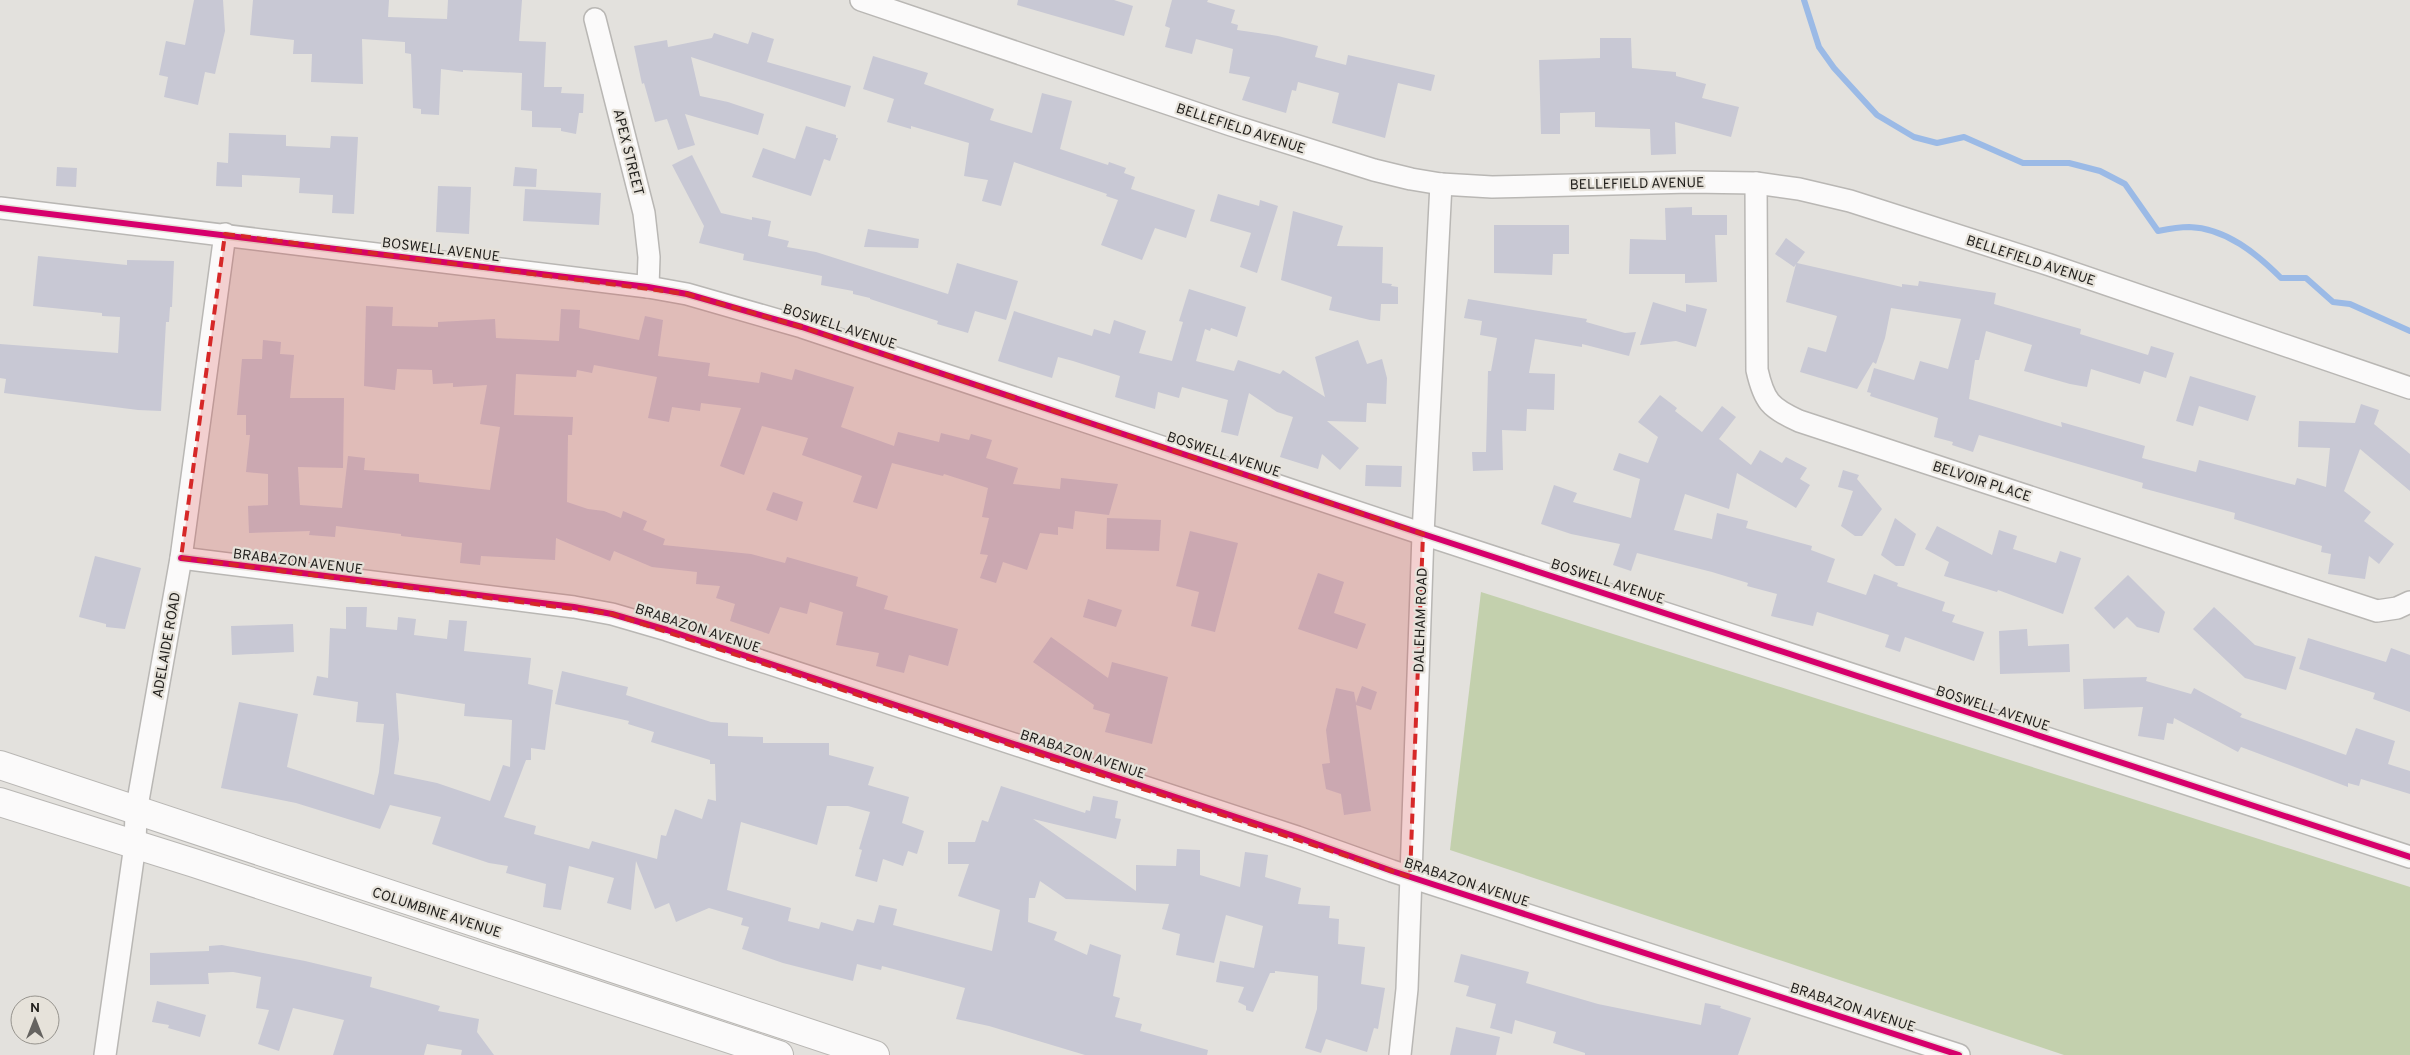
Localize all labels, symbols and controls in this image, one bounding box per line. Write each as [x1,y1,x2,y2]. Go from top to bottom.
street label: BELLEFIELD AVENUE [1174,101,1307,158]
street label: APEX STREET [609,107,647,197]
street label: BELLEFIELD AVENUE [1569,175,1705,194]
street label: BELLEFIELD AVENUE [1964,233,2097,290]
street label: BOSWELL AVENUE [381,235,501,266]
street label: BOSWELL AVENUE [780,301,899,354]
street label: BOSWELL AVENUE [1164,429,1283,482]
street label: BELVOIR PLACE [1930,458,2033,506]
street label: BRABAZON AVENUE [232,546,364,579]
street label: BOSWELL AVENUE [1548,556,1667,609]
street label: DALEHAM ROAD [1411,567,1432,673]
street label: ADELAIDE ROAD [150,591,185,699]
street label: BRABAZON AVENUE [633,601,762,658]
street label: BOSWELL AVENUE [1933,683,2052,736]
street label: BRABAZON AVENUE [1018,727,1147,784]
street label: BRABAZON AVENUE [1402,855,1531,912]
street label: COLUMBINE AVENUE [370,885,503,942]
street label: BRABAZON AVENUE [1788,980,1917,1037]
north arrow [10,995,60,1045]
text: N [30,1000,40,1017]

